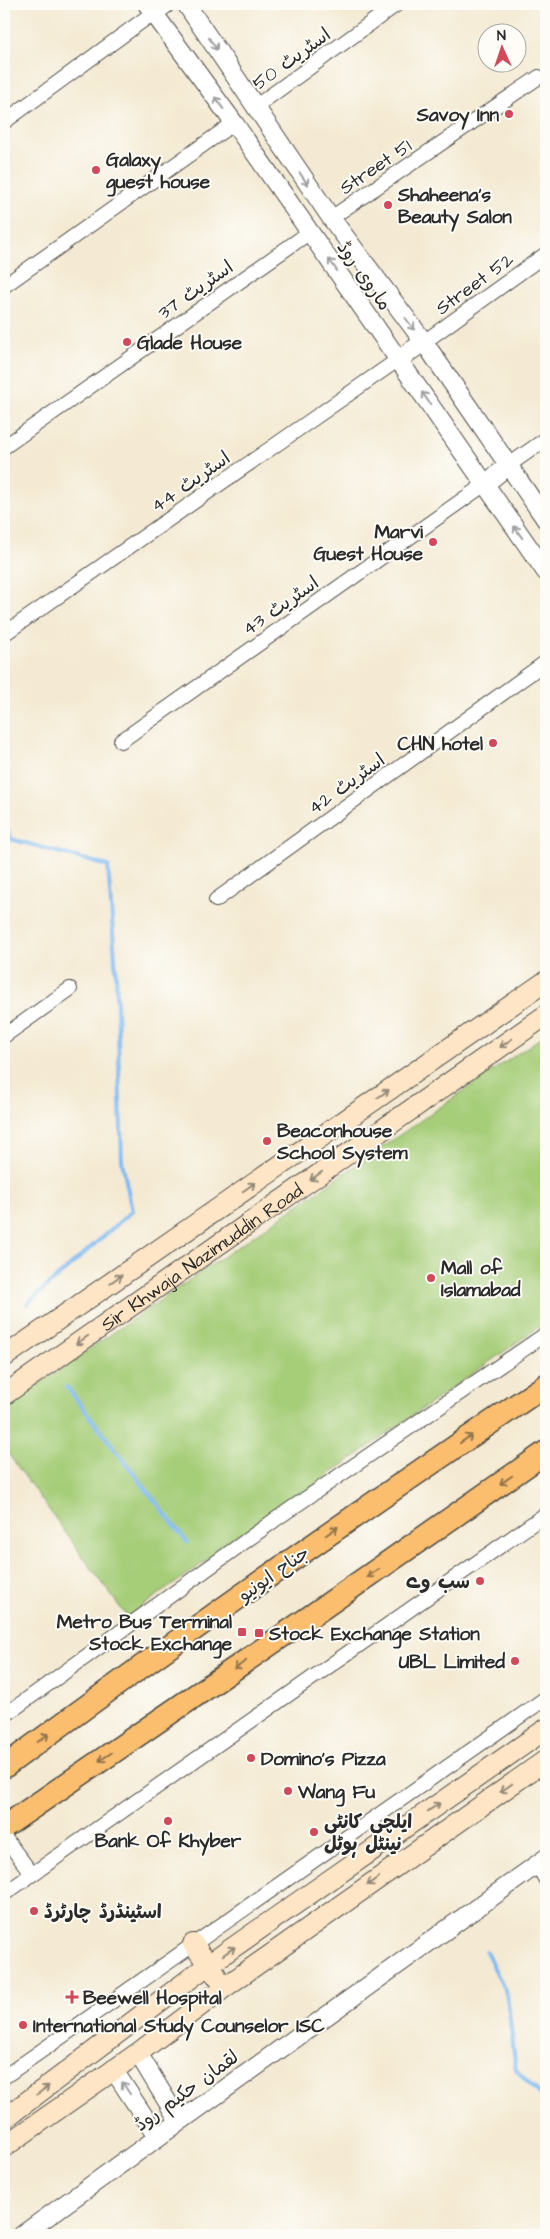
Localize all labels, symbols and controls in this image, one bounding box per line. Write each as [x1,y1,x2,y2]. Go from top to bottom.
street label: اسٹریٹ 50 [247,22,337,97]
north arrow [478,22,528,72]
text: N [496,26,506,46]
one-way arrow [208,37,218,51]
one-way arrow [214,96,224,110]
place label: Savoy Inn [416,102,499,130]
marker: Savoy Inn [503,108,515,120]
street label: Street 51 [334,133,418,201]
place label: Galaxy guest house [106,147,211,197]
marker: Galaxy guest house [90,164,102,176]
one-way arrow [299,171,309,185]
place label: Shaheena's Beauty Salon [397,182,512,232]
marker: Shaheena's Beauty Salon [382,199,394,211]
street label: ماروی روڈ [330,236,398,316]
street label: Street 52 [430,247,520,322]
street label: اسٹریٹ 37 [153,254,239,326]
one-way arrow [328,258,338,272]
one-way arrow [405,317,416,330]
place label: Glade House [137,330,243,357]
marker: Glade House [121,336,133,348]
one-way arrow [421,391,431,405]
street label: اسٹریٹ 44 [146,445,236,520]
place label: Marvi Guest House [313,519,424,568]
one-way arrow [513,525,523,539]
marker: Marvi Guest House [427,536,439,548]
street label: اسٹریٹ 43 [237,570,325,643]
place label: CHN hotel [397,731,483,758]
marker: CHN hotel [487,737,499,749]
street label: اسٹریٹ 42 [303,747,391,821]
one-way arrow [499,1038,513,1048]
one-way arrow [376,1089,390,1099]
place label: Beaconhouse School System [276,1118,409,1168]
marker: Beaconhouse School System [261,1135,273,1147]
one-way arrow [309,1171,323,1181]
street label: Sir Khwaja Nazimuddin Road [96,1177,309,1338]
one-way arrow [242,1182,256,1192]
place label: Mall of Islamabad [441,1255,521,1304]
marker: Mall of Islamabad [425,1272,437,1284]
one-way arrow [109,1274,123,1284]
one-way arrow [75,1335,89,1345]
one-way arrow [458,1434,472,1444]
one-way arrow [499,1475,513,1485]
one-way arrow [324,1526,338,1536]
street label: جناح ایونیو [232,1540,315,1609]
one-way arrow [366,1568,380,1578]
place label: سب وے [405,1569,470,1596]
marker: سب وے [474,1575,486,1587]
place label: Metro Bus Terminal Stock Exchange [57,1609,233,1659]
place label: Stock Exchange Station [268,1621,480,1649]
marker: Metro Bus Terminal Stock Exchange [236,1626,248,1638]
marker: Stock Exchange Station [253,1627,265,1639]
place label: UBL Limited [399,1649,505,1676]
marker: UBL Limited [509,1655,521,1667]
one-way arrow [233,1660,247,1670]
one-way arrow [36,1733,50,1743]
place label: Domino's Pizza [261,1746,386,1773]
one-way arrow [99,1752,113,1762]
marker: Domino's Pizza [245,1752,257,1764]
place label: Wang Fu [297,1779,376,1807]
one-way arrow [499,1783,513,1793]
marker: Wang Fu [282,1785,294,1797]
one-way arrow [427,1802,440,1813]
place label: ایلچی کانٹی نینٹل ہوٹل [324,1809,412,1858]
marker: Bank Of Khyber [162,1815,174,1827]
marker: ایلچی کانٹی نینٹل ہوٹل [308,1826,320,1838]
place label: Bank Of Khyber [95,1828,242,1856]
one-way arrow [366,1876,380,1886]
place label: اسٹینڈرڈ چارٹرڈ [44,1899,162,1926]
marker: اسٹینڈرڈ چارٹرڈ [28,1905,40,1917]
one-way arrow [222,1946,236,1956]
place label: Beewell Hospital [83,1985,222,2012]
marker: Beewell Hospital [65,1990,79,2004]
place label: International Study Counselor ISC [33,2013,325,2041]
marker: International Study Counselor ISC [17,2019,29,2031]
street label: لقمان حکیم روڈ [129,2044,245,2138]
one-way arrow [121,2081,131,2095]
one-way arrow [36,2085,49,2096]

